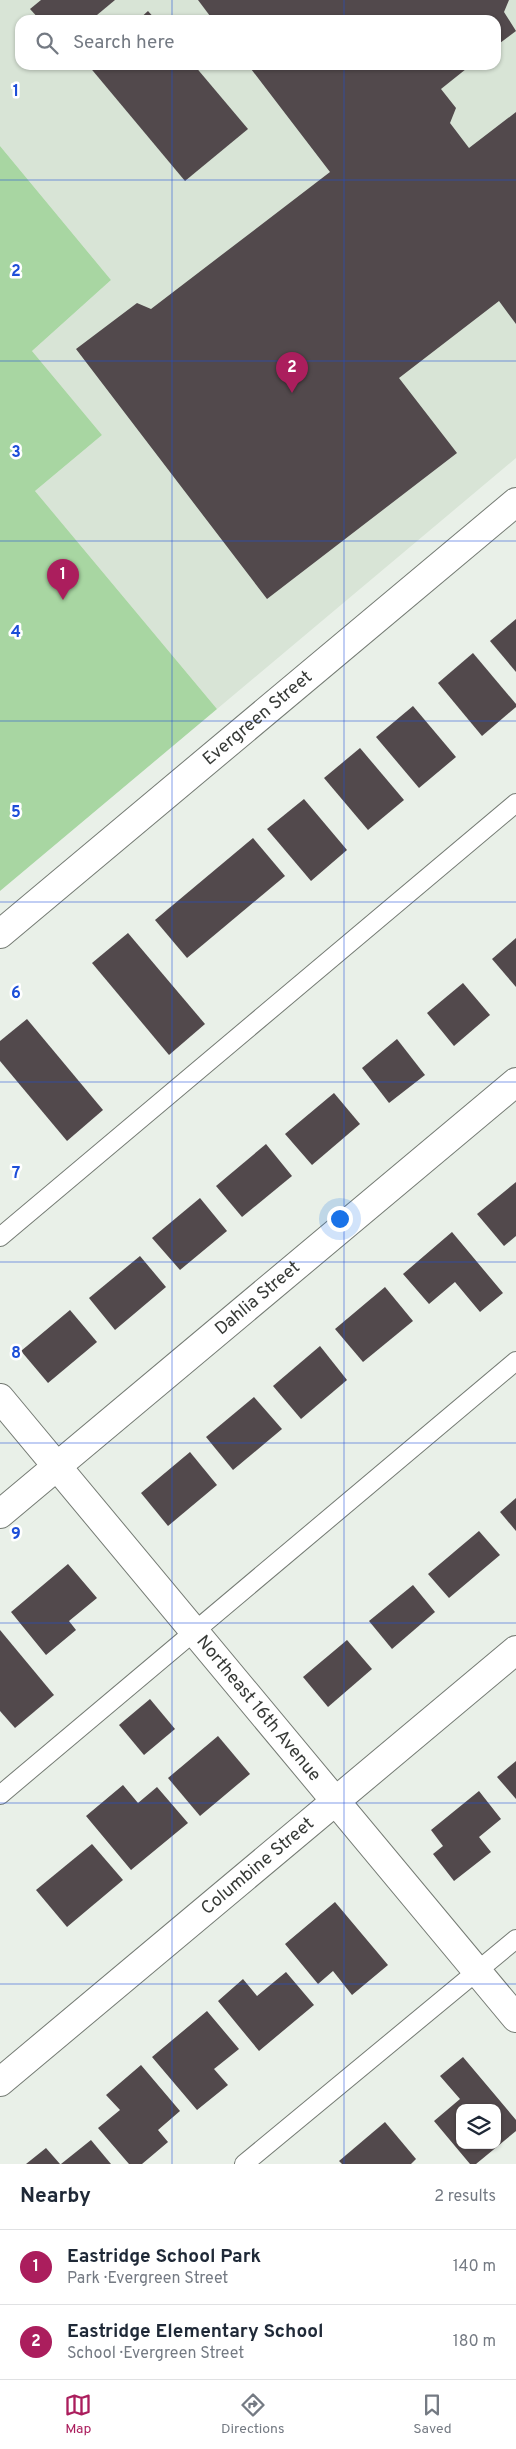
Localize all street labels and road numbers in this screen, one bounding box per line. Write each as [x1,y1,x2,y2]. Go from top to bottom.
street label: Evergreen Street [198,666,317,771]
street label: Dahlia Street [210,1256,305,1341]
street label: Northeast 16th Avenue [191,1631,326,1786]
street label: Columbine Street [196,1812,319,1920]

